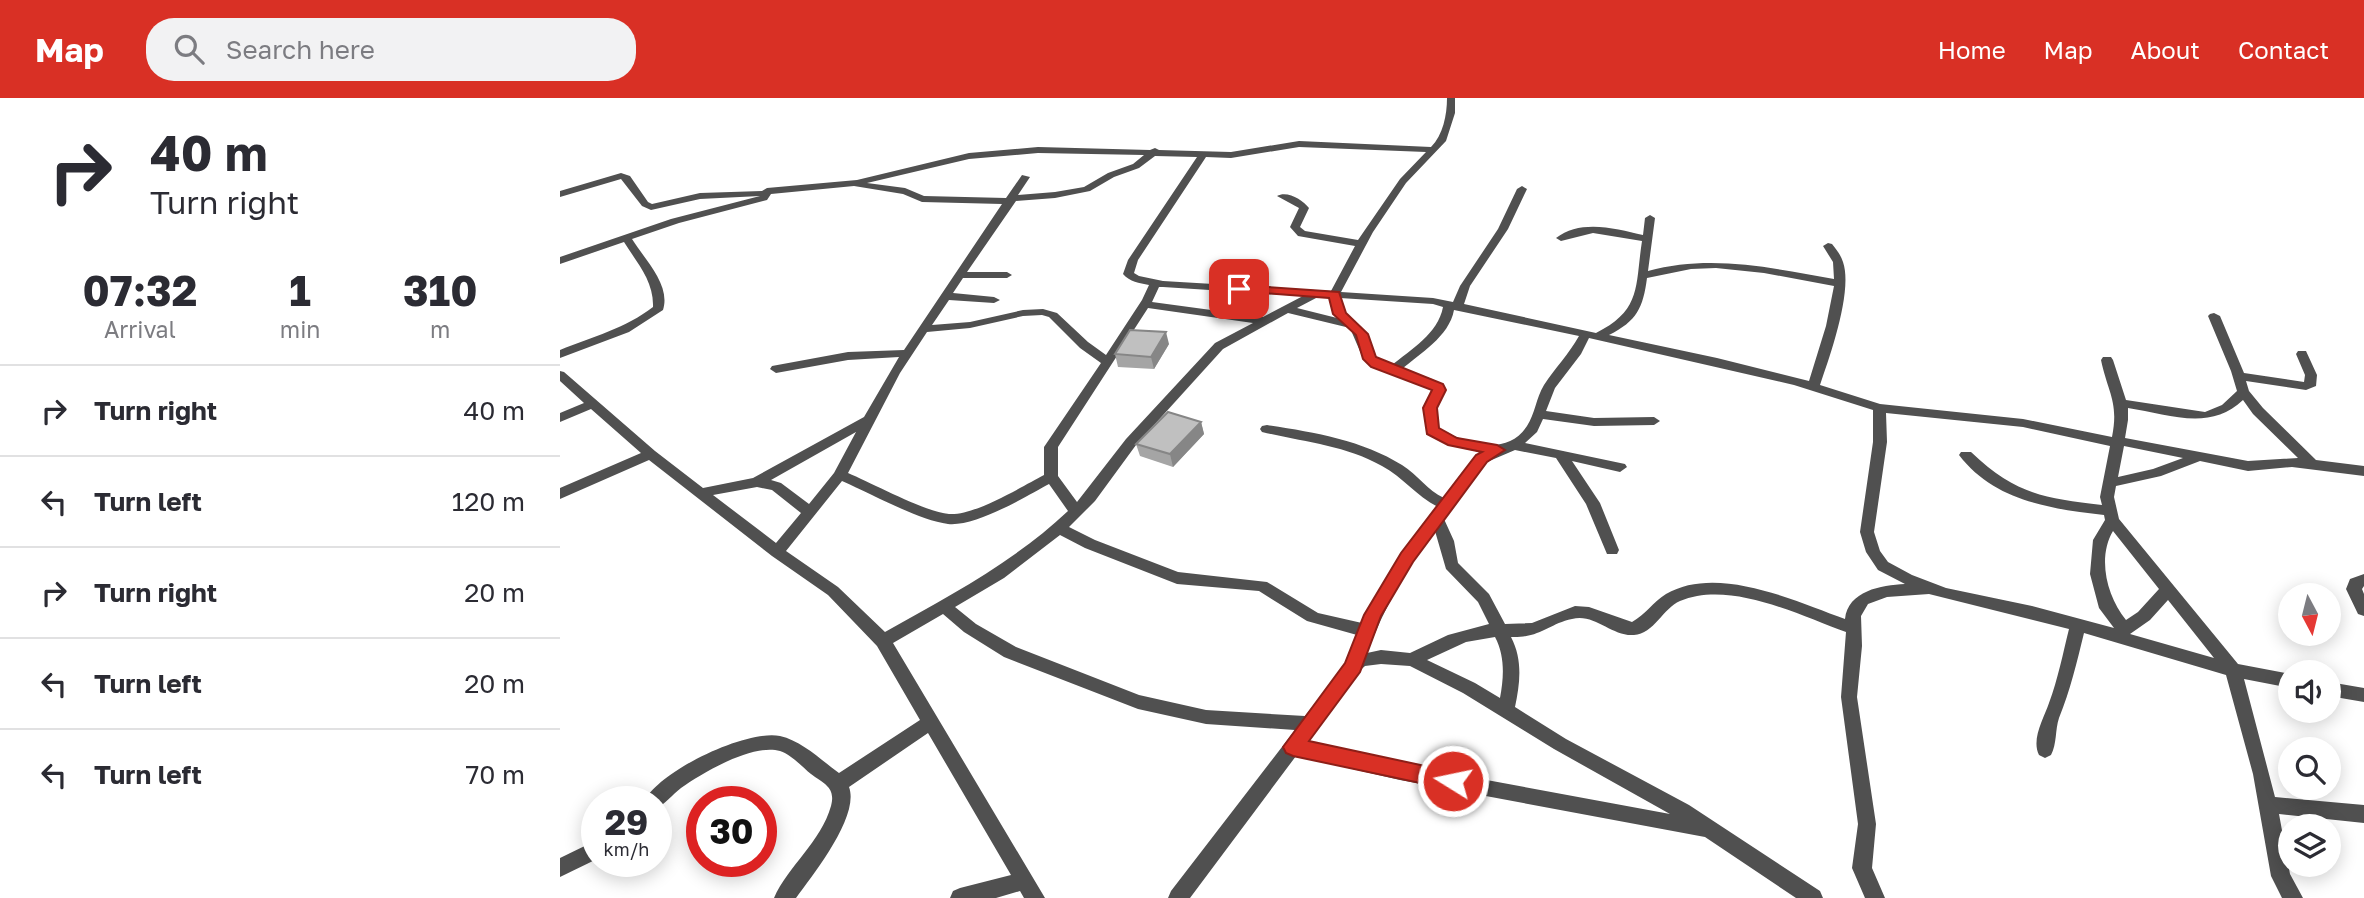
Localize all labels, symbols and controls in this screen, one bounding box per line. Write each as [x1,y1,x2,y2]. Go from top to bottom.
search box [146,18,636,81]
text: Map [35,30,104,69]
icon: search [170,30,208,68]
text: Search here [226,34,375,65]
text: Home [1938,35,2006,64]
text: Map [2044,35,2093,64]
text: About [2131,35,2200,64]
text: Contact [2238,35,2329,64]
text: 40 m [150,123,268,182]
icon: right [35,126,126,217]
text: Turn right [150,183,299,221]
pin [1209,259,1269,319]
text: 07:32 [82,265,197,315]
text: 1 [289,265,311,315]
text: 310 [403,265,478,315]
icon: arrive [1220,270,1258,308]
text: Arrival [104,315,176,343]
text: min [280,315,320,343]
text: m [430,315,450,343]
icon: right [35,392,73,430]
text: Turn right [94,395,217,426]
text: 40 m [464,395,525,426]
icon: left [35,483,73,521]
text: Turn left [94,486,202,517]
text: 120 m [452,486,525,517]
icon: right [35,574,73,612]
text: Turn right [94,577,217,608]
text: 20 m [464,577,525,608]
north arrow [2278,583,2342,646]
map controls [2278,583,2341,877]
button: sound [2278,660,2341,723]
icon: left [35,665,73,703]
text: Turn left [94,668,202,699]
text: 20 m [464,668,525,699]
button: search [2278,737,2341,800]
position arrow [1416,744,1490,818]
icon: left [35,756,73,794]
text: Turn left [94,759,202,790]
text: 70 m [466,759,525,790]
speed limit sign: 30 [686,786,777,877]
text: 29 [605,801,648,843]
button: layers [2278,814,2341,877]
text: km/h [604,838,649,860]

